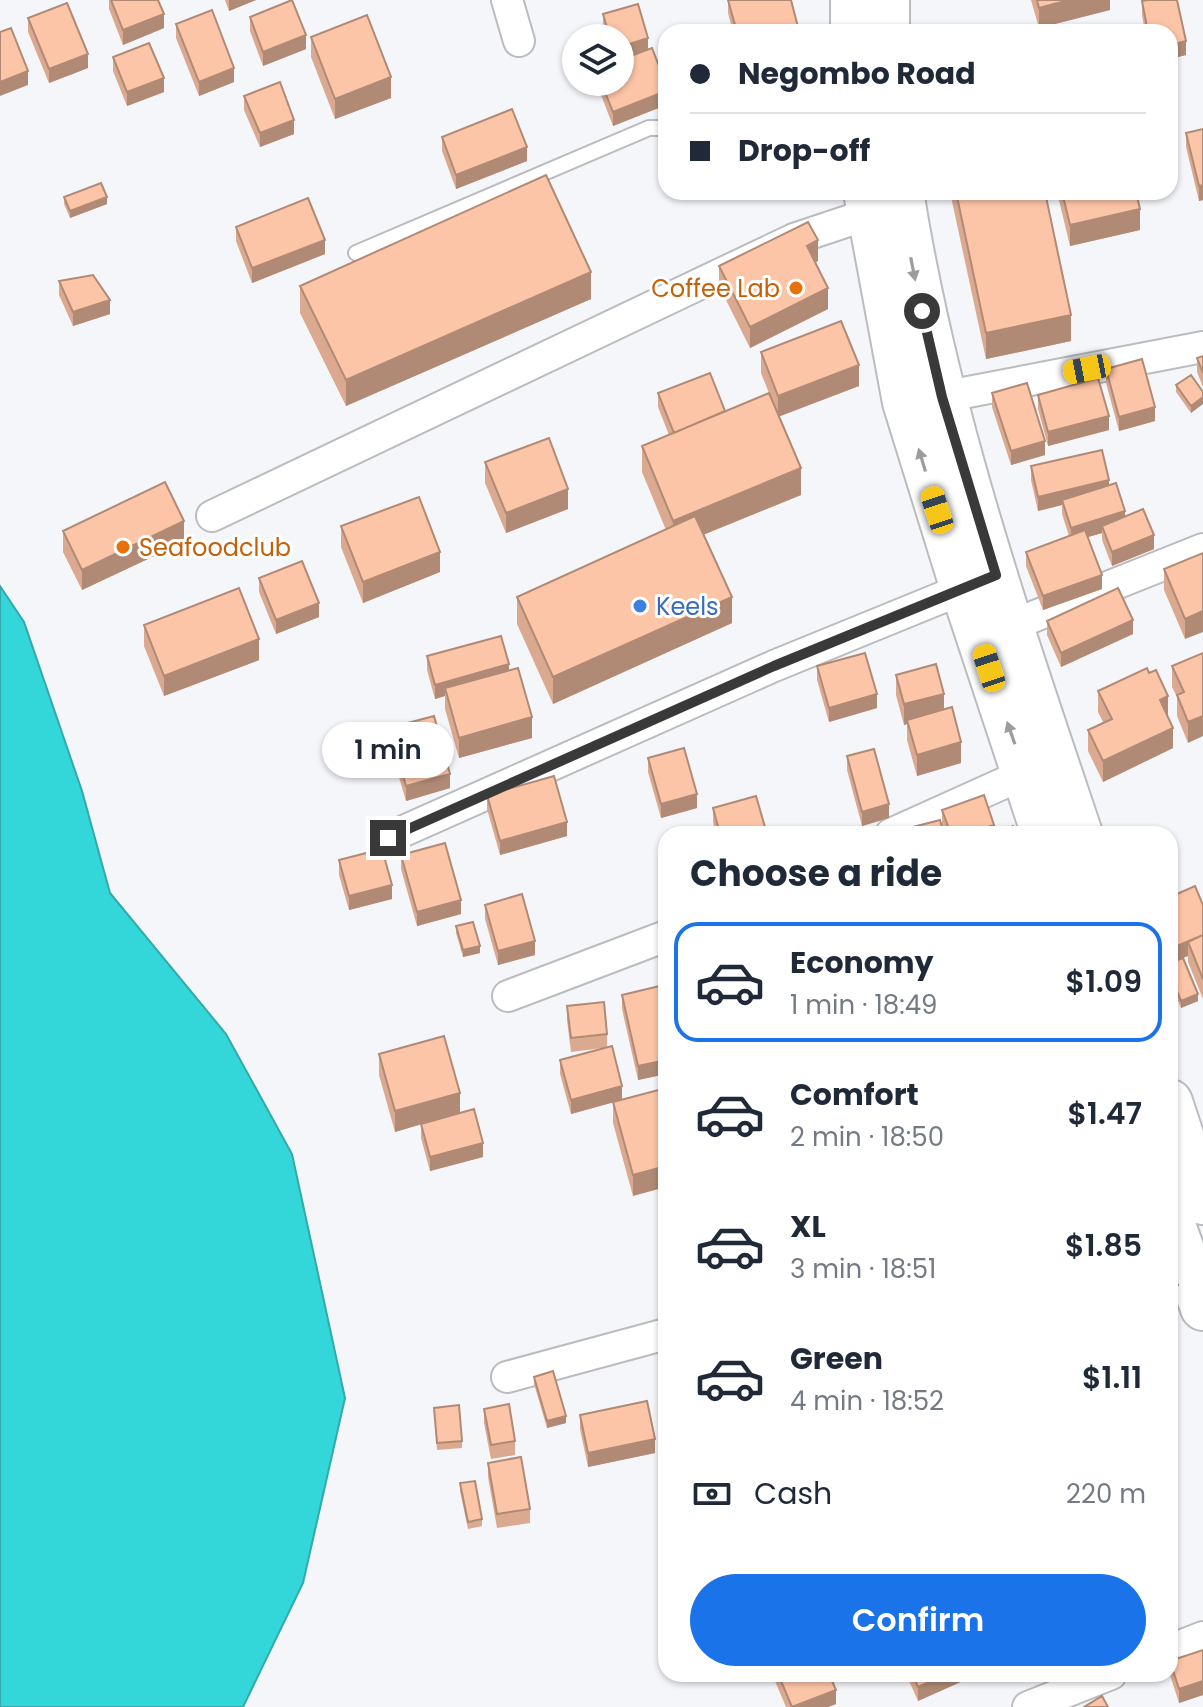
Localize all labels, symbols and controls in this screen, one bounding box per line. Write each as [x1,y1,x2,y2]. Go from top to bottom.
map controls [562,24,634,96]
button: layers [562,24,634,96]
text: Negombo Road [738,52,976,95]
text: Drop-off [738,129,870,172]
one-way arrow [908,257,920,282]
place label: Coffee Lab [651,272,780,305]
marker: Coffee Lab [787,279,805,297]
route start [904,293,940,329]
car [1061,353,1113,385]
one-way arrow [915,447,927,471]
car [918,483,956,537]
place label: Seafoodclub [139,531,291,564]
marker: Seafoodclub [114,538,132,556]
place label: Keels [656,590,719,623]
marker: Keels [631,597,649,615]
car [970,641,1008,695]
one-way arrow [1004,721,1017,745]
callout: 1 min [322,722,454,778]
text: 1 min [354,732,422,768]
route end [370,820,406,856]
text: Choose a ride [690,848,942,899]
text: Economy [790,941,934,984]
icon: car [694,946,766,1018]
text: $1.09 [1066,960,1142,1003]
text: 1 min · 18:49 [790,987,937,1023]
text: Comfort [790,1073,919,1116]
icon: car [694,1078,766,1150]
text: $1.47 [1067,1092,1142,1135]
text: 2 min · 18:50 [790,1119,944,1155]
text: XL [790,1205,826,1248]
icon: car [694,1210,766,1282]
text: $1.85 [1065,1224,1142,1267]
text: 3 min · 18:51 [790,1251,936,1287]
text: Green [790,1337,883,1380]
icon: car [694,1342,766,1414]
text: $1.11 [1082,1356,1142,1399]
text: 4 min · 18:52 [790,1383,944,1419]
icon: cash [690,1472,734,1516]
text: Cash [754,1472,832,1515]
text: 220 m [1066,1476,1146,1512]
button: Confirm [690,1574,1146,1666]

